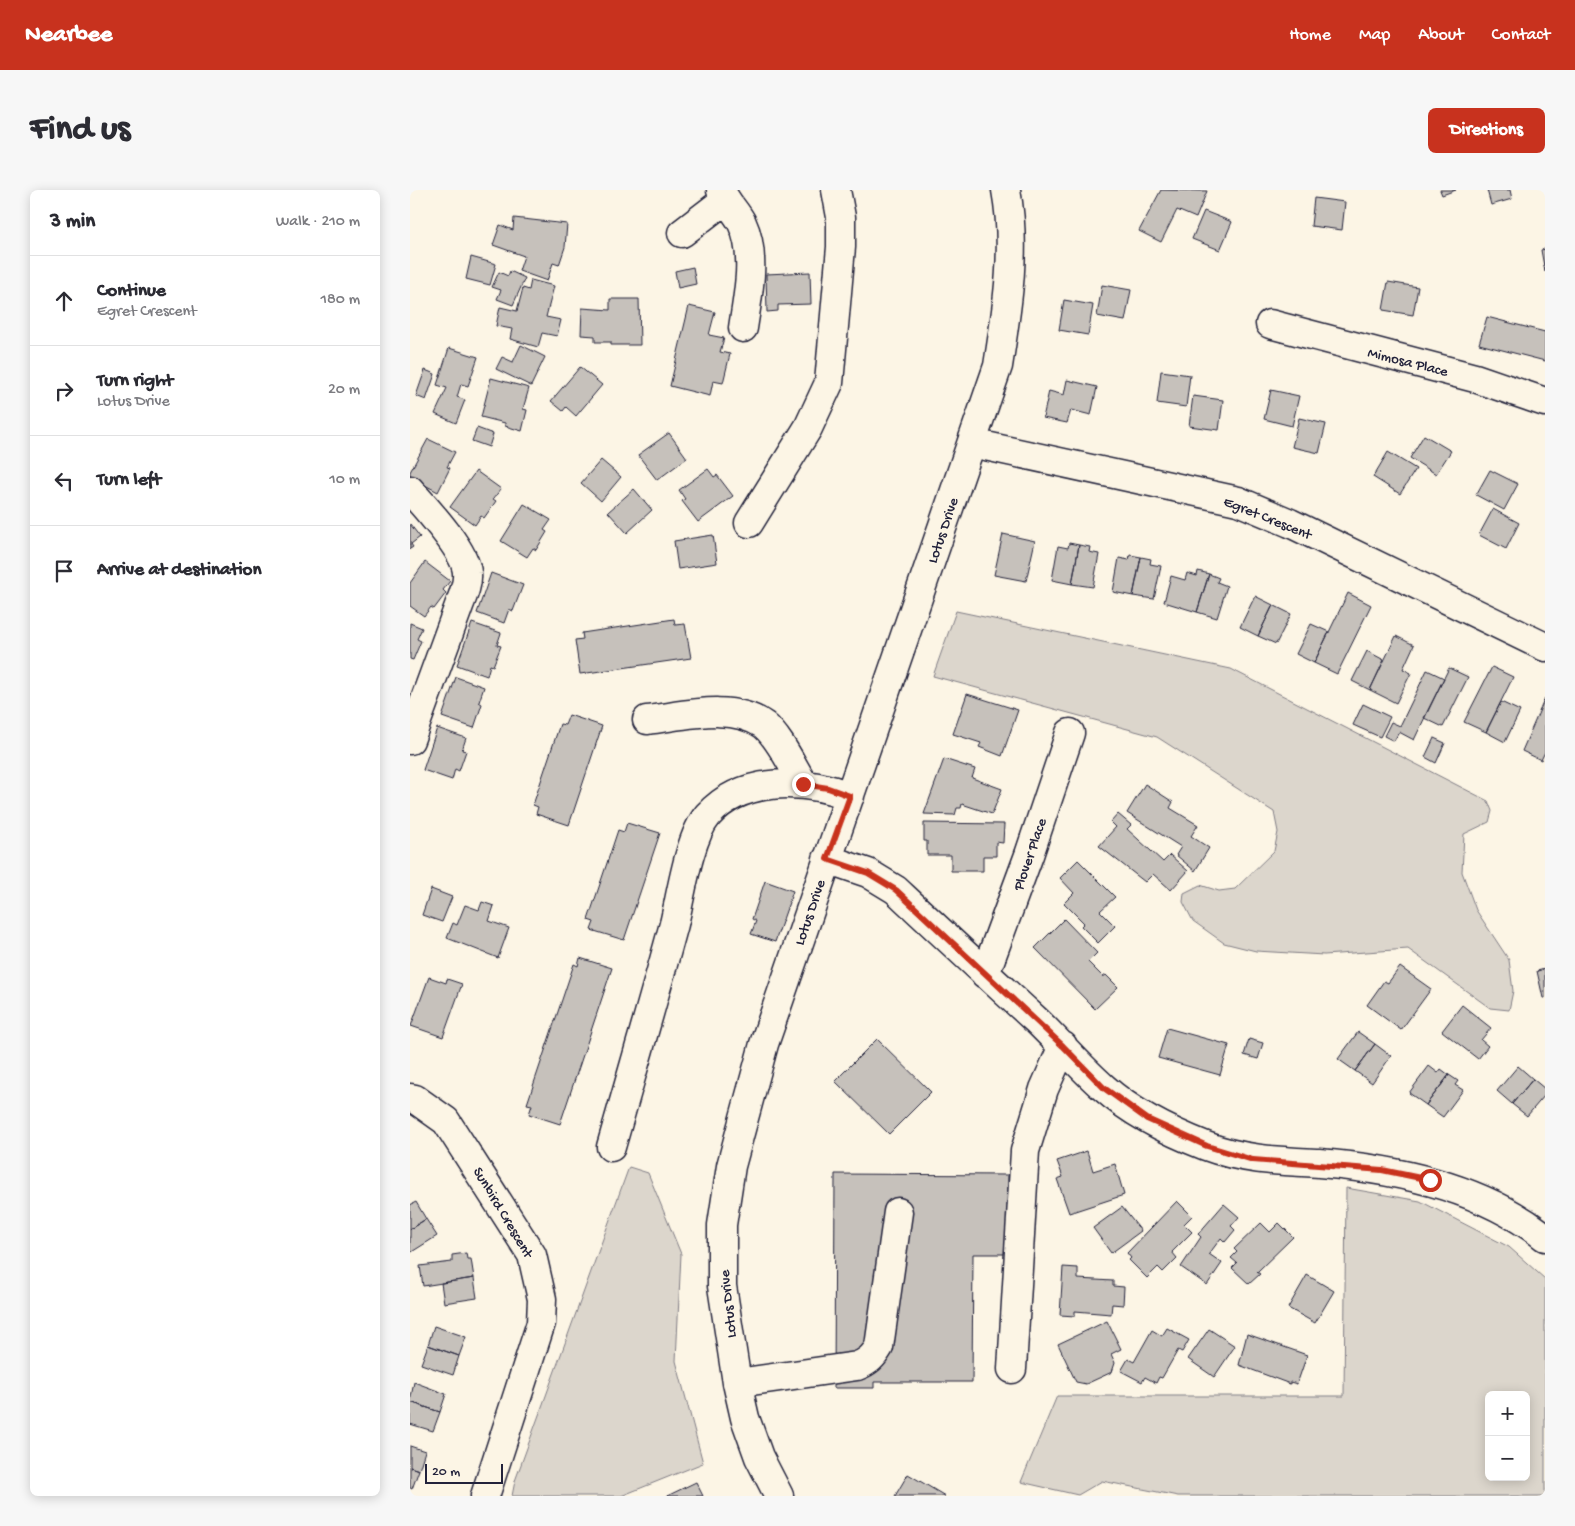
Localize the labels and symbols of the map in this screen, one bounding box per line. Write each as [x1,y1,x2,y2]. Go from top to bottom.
street label: Mimosa Place [1365,344,1450,382]
street label: Egret Crescent [1221,493,1316,545]
street label: Lotus Drive [924,495,964,566]
route end [792,773,815,796]
street label: Plover Place [1010,816,1052,894]
street label: Lotus Drive [791,877,831,948]
street label: Sunbird Crescent [468,1164,537,1263]
route start [1419,1169,1442,1192]
street label: Lotus Drive [716,1269,742,1339]
scale bar [425,1461,502,1484]

